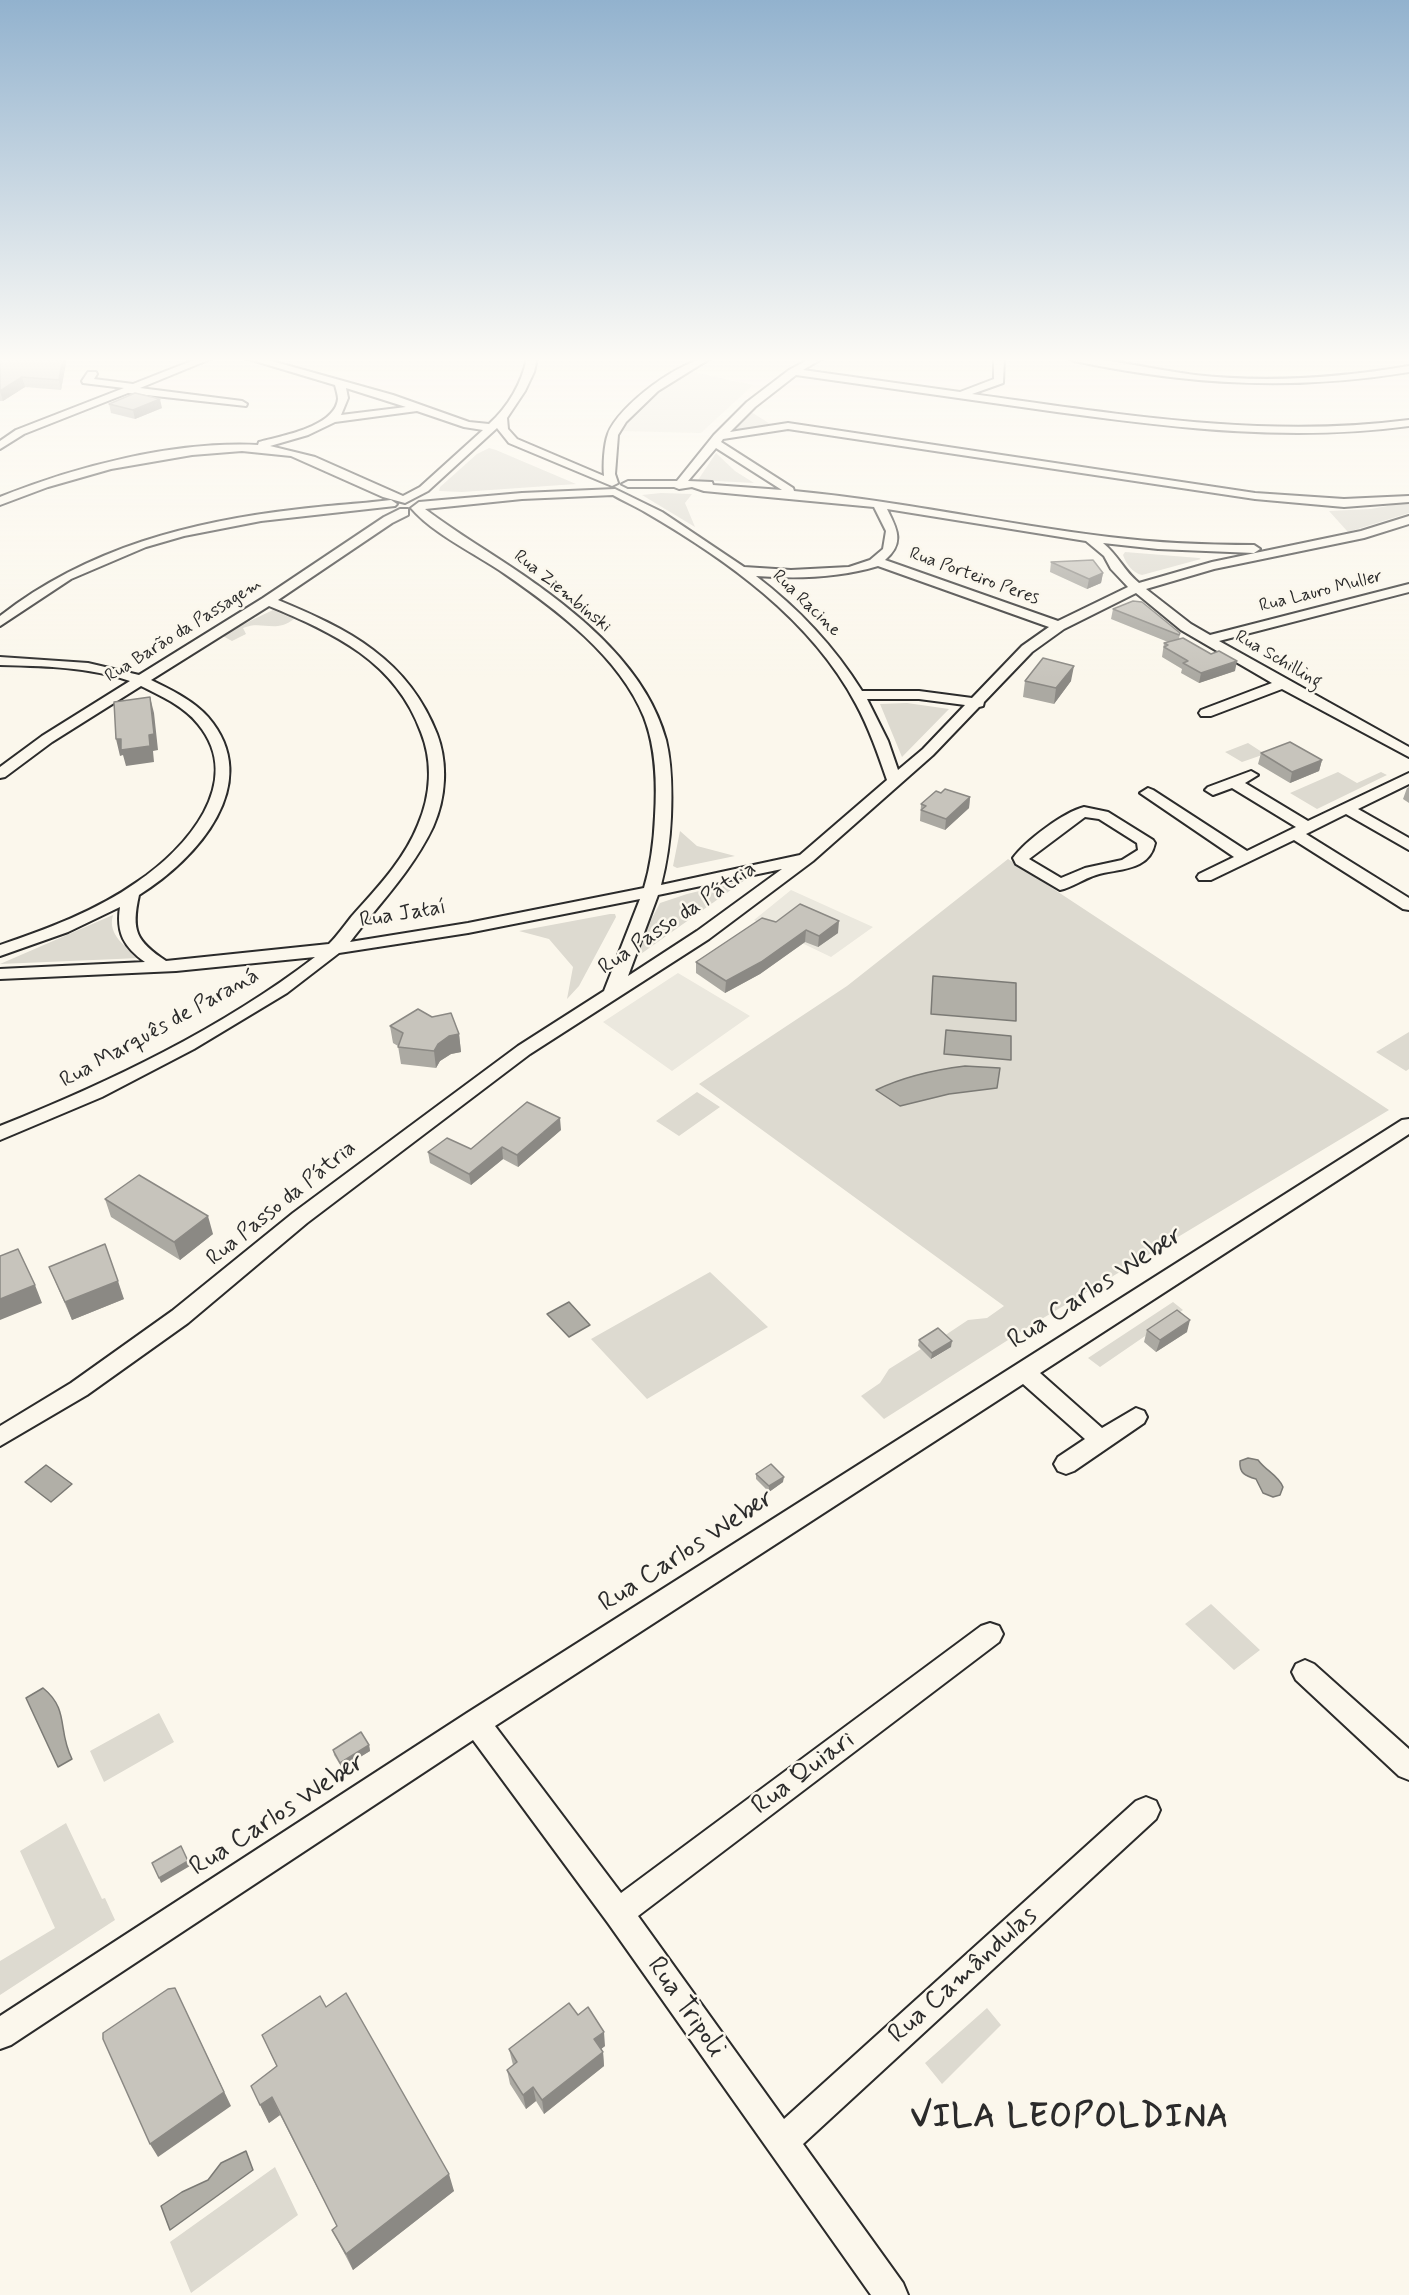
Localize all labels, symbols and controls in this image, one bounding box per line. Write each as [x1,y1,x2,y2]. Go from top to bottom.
street label: Rua Porteiro Peres [906,543,1042,611]
street label: Rua Ziembinski [509,546,615,638]
street label: Rua Racine [767,566,845,642]
street label: Rua Lauro Muller [1257,566,1385,618]
street label: Rua Barão da Passagem [102,574,266,688]
street label: Rua Schilling [1231,626,1325,694]
street label: Rua Passo da Pátria [594,856,762,982]
street label: Rua Jataí [358,895,448,935]
street label: Rua Marquês de Paraná [56,963,264,1095]
street label: Rua Passo da Pátria [202,1136,362,1272]
street label: Rua Carlos Weber [1002,1220,1190,1358]
street label: Rua Carlos Weber [593,1483,781,1621]
street label: Rua Quiari [746,1725,862,1823]
street label: Rua Carlos Weber [184,1747,372,1885]
street label: Rua Camândulas [883,1900,1045,2052]
street label: Rua Tripoli [639,1952,731,2064]
district label: VILA LEOPOLDINA [915,2099,1225,2139]

